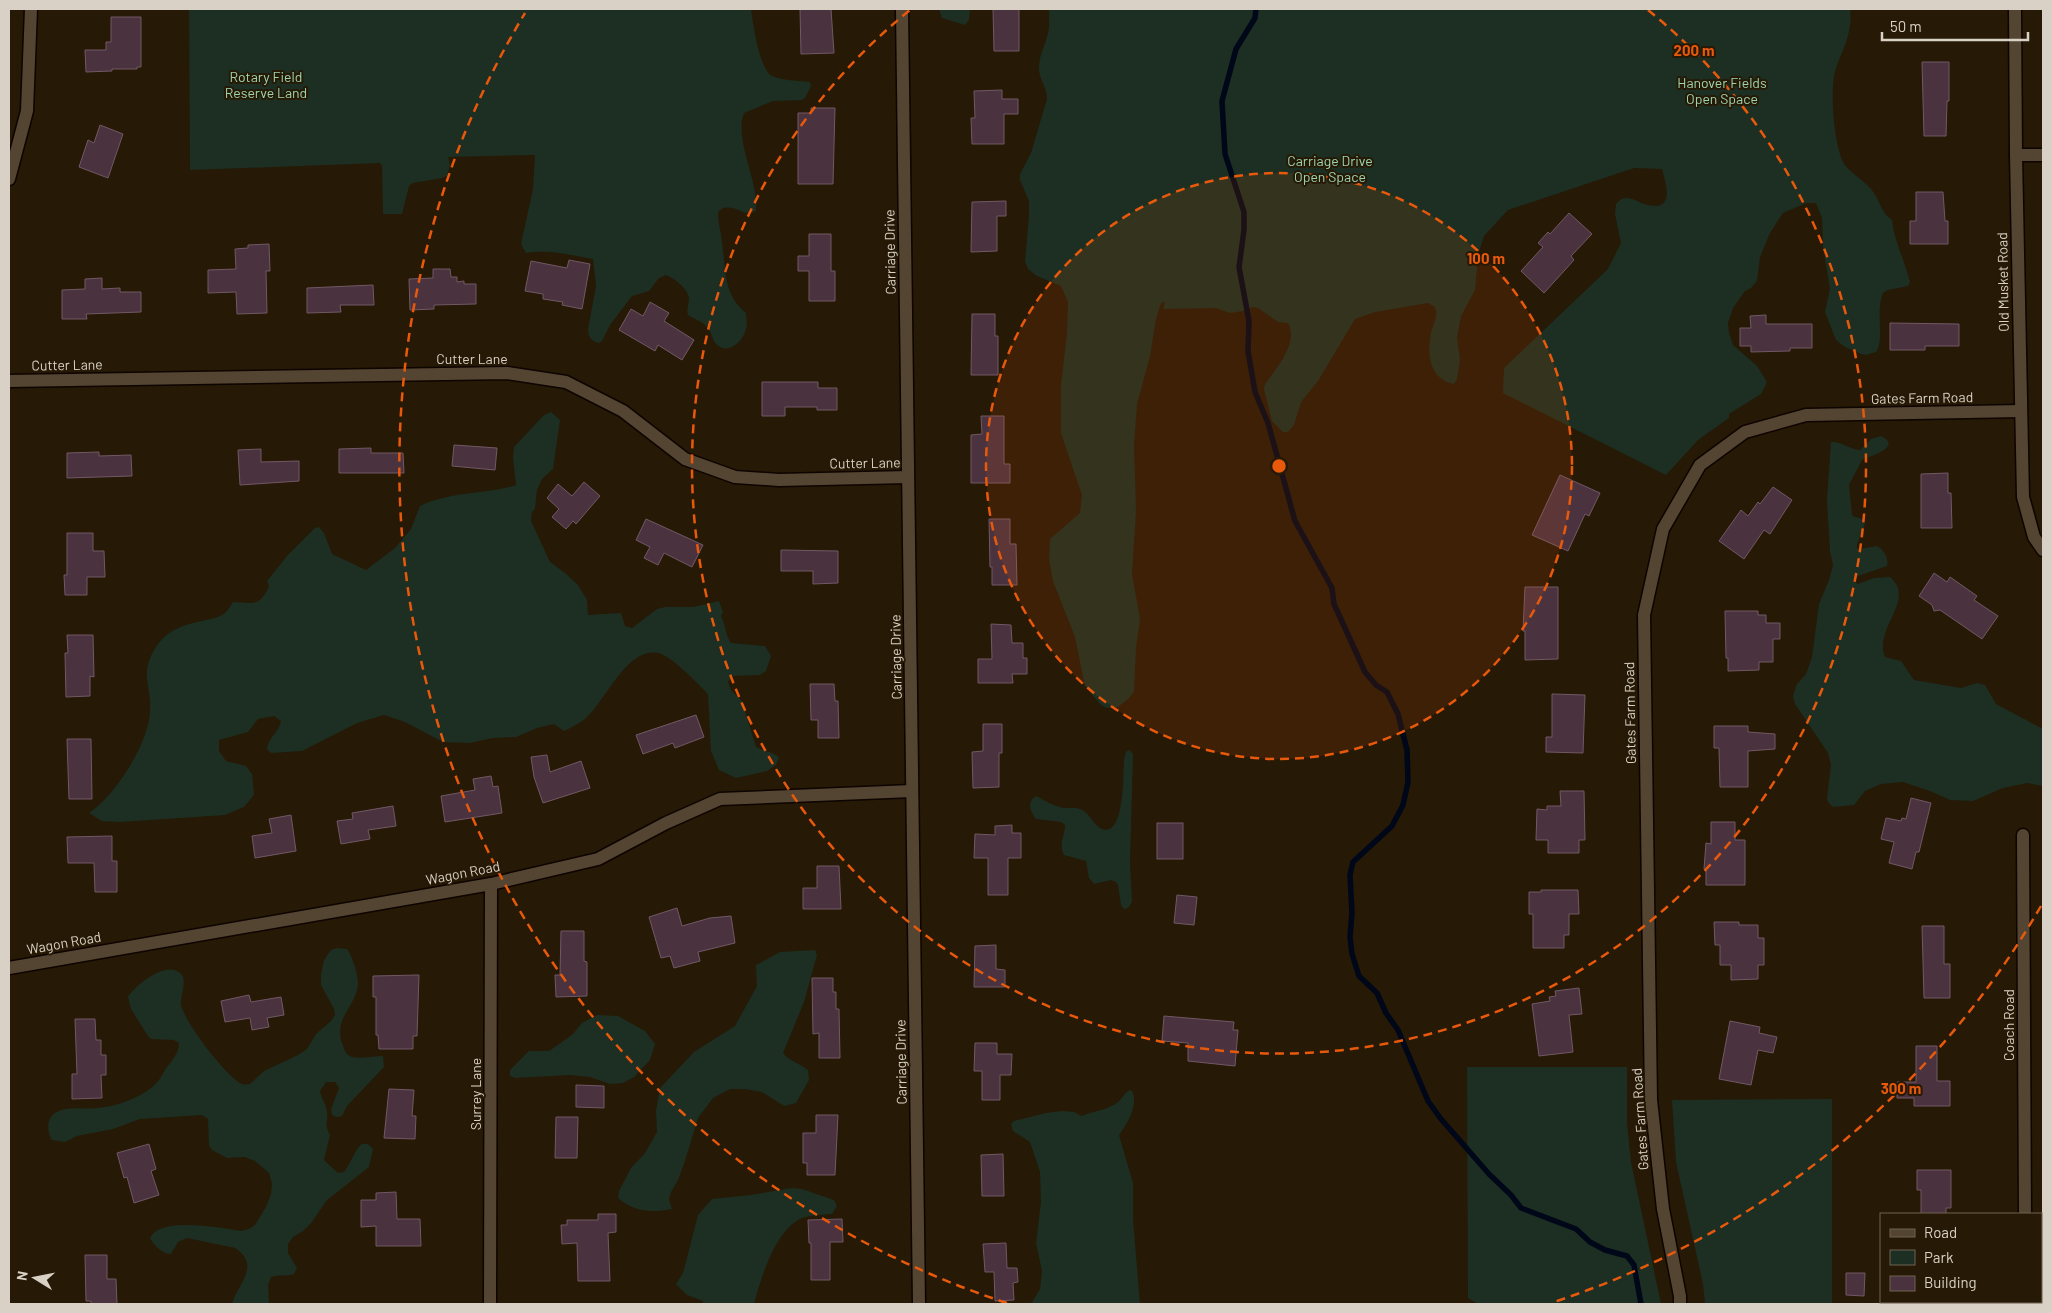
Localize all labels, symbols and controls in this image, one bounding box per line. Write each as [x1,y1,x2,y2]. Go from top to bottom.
scale bar [1882,10,2028,42]
text: 50 m [1890,17,1922,35]
text: 200 m [1673,41,1715,59]
park label: Rotary Field Reserve Land [225,68,307,101]
park label: Hanover Fields Open Space [1677,74,1767,107]
park label: Carriage Drive Open Space [1287,152,1373,185]
street label: Carriage Drive [880,209,899,295]
street label: Old Musket Road [1993,232,2012,332]
text: 100 m [1467,249,1505,267]
street label: Cutter Lane [436,350,508,367]
street label: Cutter Lane [31,355,103,374]
street label: Gates Farm Road [1871,388,1973,407]
street label: Cutter Lane [829,453,901,472]
centre of rings [1270,457,1288,475]
street label: Carriage Drive [886,614,905,700]
street label: Gates Farm Road [1620,662,1639,764]
street label: Wagon Road [424,857,501,888]
street label: Wagon Road [25,928,102,957]
street label: Coach Road [2000,989,2017,1061]
street label: Carriage Drive [891,1019,910,1105]
street label: Surrey Lane [467,1058,484,1130]
street label: Gates Farm Road [1627,1067,1652,1171]
text: 300 m [1881,1079,1921,1097]
legend [1880,1213,2042,1303]
text: Road [1924,1223,1957,1241]
text: Park [1924,1248,1954,1266]
north arrow [10,1253,60,1303]
text: N [13,1270,31,1282]
text: Building [1924,1273,1977,1291]

